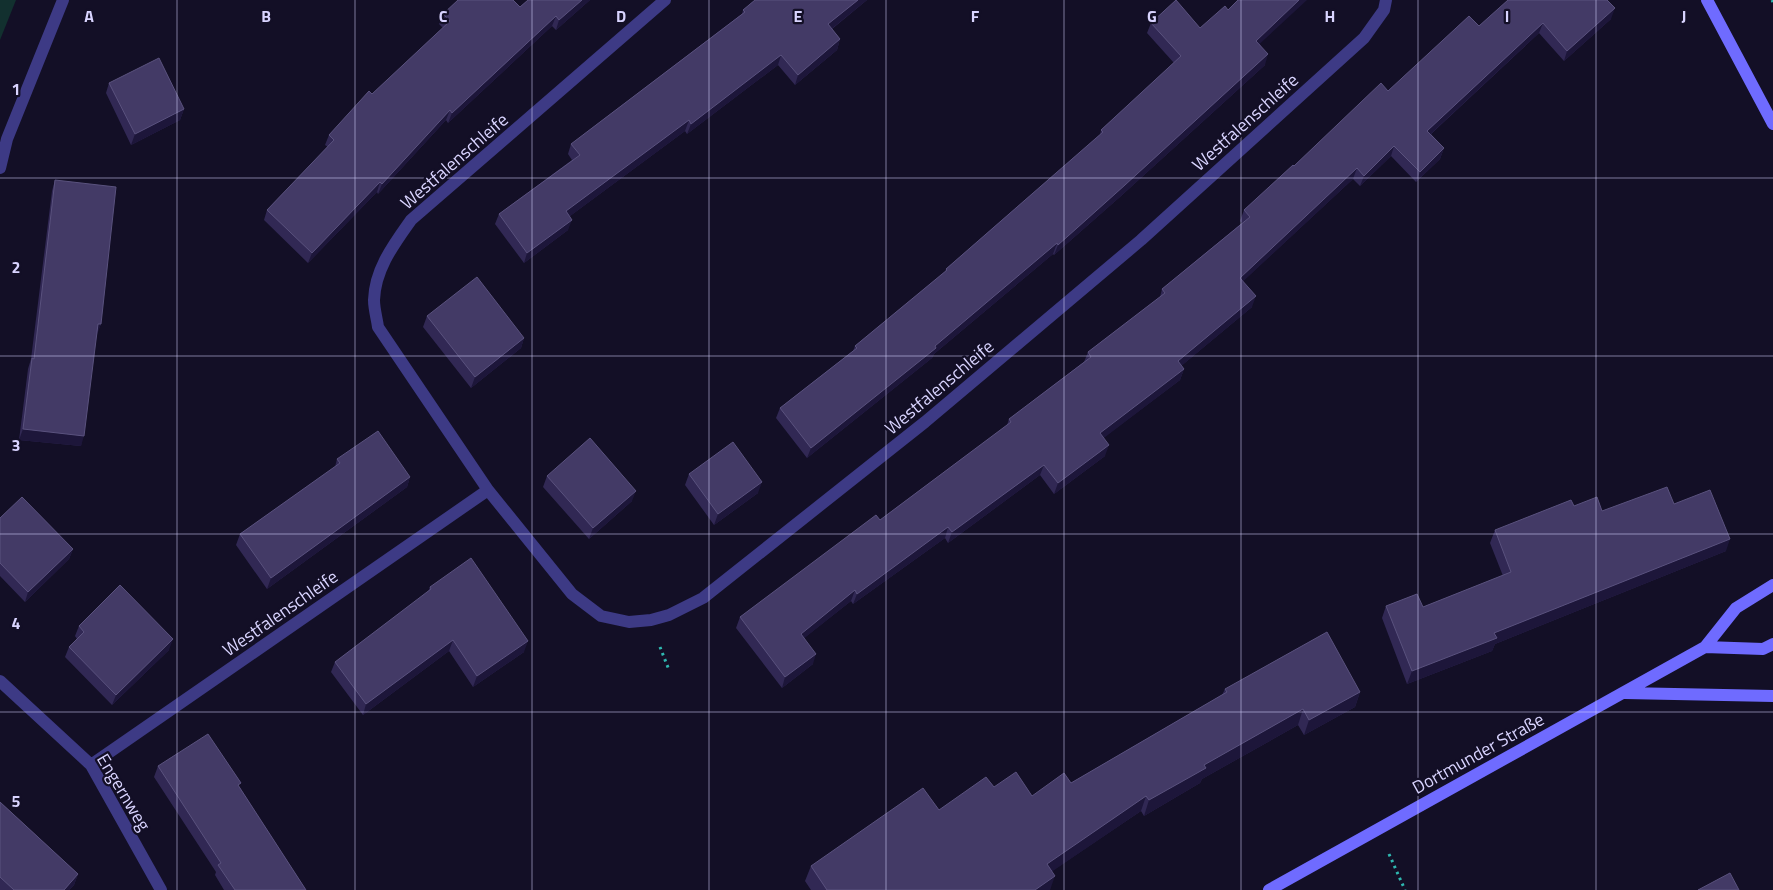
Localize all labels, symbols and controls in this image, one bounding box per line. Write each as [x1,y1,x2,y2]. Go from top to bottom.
text: A [84,4,94,28]
text: B [261,4,271,28]
text: C [439,4,448,28]
text: D [616,4,626,28]
text: E [794,4,803,28]
text: F [971,4,980,28]
text: G [1147,4,1157,28]
text: H [1325,4,1335,28]
text: I [1505,4,1509,28]
text: J [1682,4,1686,28]
street label: Westfalenschleife [1186,67,1304,177]
text: 1 [12,77,20,101]
street label: Westfalenschleife [394,106,514,216]
text: 2 [12,255,20,279]
street label: Westfalenschleife [879,333,999,441]
text: 3 [12,433,20,457]
street label: Westfalenschleife [217,563,343,663]
text: 4 [12,611,21,635]
street label: Dortmunder Straße [1407,705,1549,801]
street label: Engernweg [90,748,158,836]
text: 5 [12,789,21,813]

